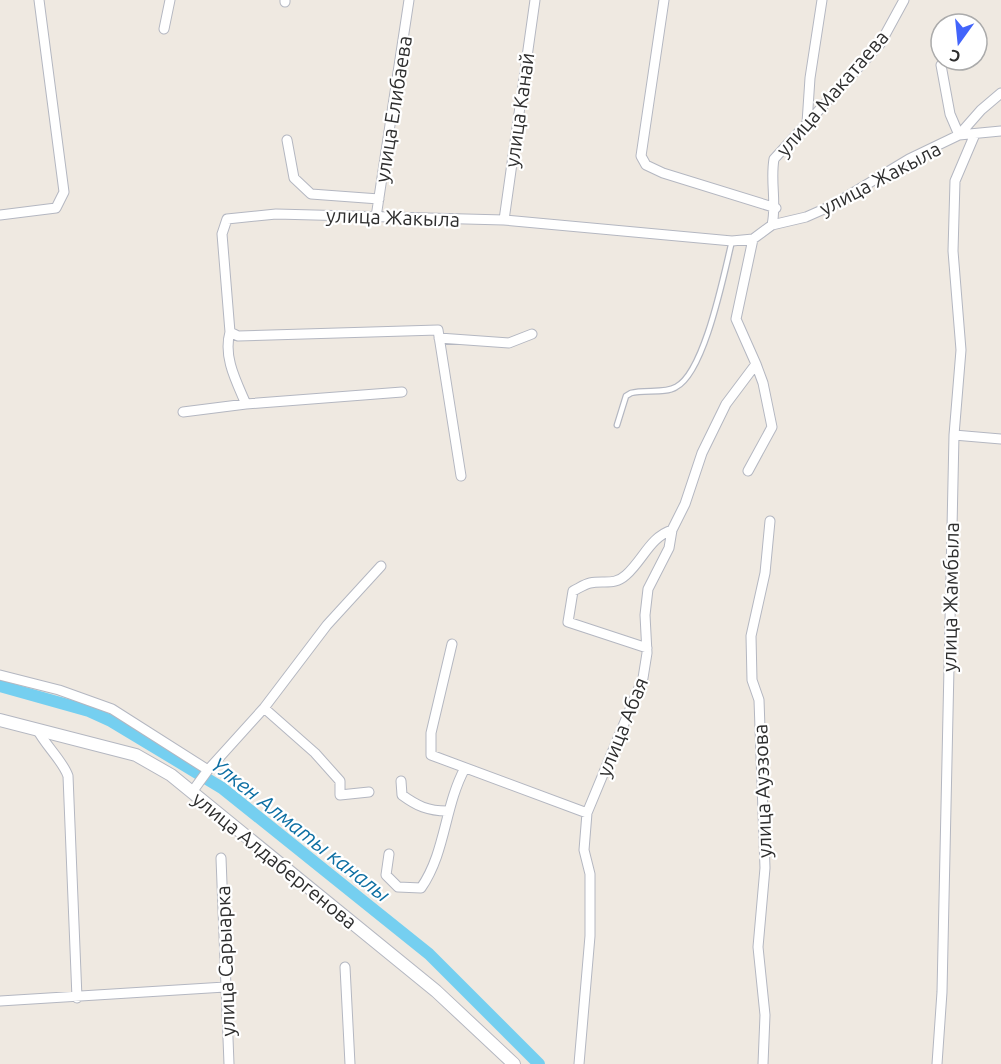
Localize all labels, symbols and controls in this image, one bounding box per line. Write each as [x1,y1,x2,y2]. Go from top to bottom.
north arrow [929,12,989,72]
street label: улица Макатаева [771,25,893,161]
street label: улица Елибаева [370,34,416,184]
text: С [948,46,962,67]
street label: улица Канай [500,51,538,169]
street label: улица Жакыла [815,136,945,220]
street label: улица Жакыла [326,203,460,231]
street label: улица Жамбыла [937,522,963,672]
street label: улица Абая [592,674,652,780]
street label: улица Ауэзова [748,724,776,858]
water label: Үлкен Алматы каналы [207,752,396,907]
street label: улица Алдабергенова [188,787,362,933]
street label: улица Сарыарка [211,885,239,1037]

